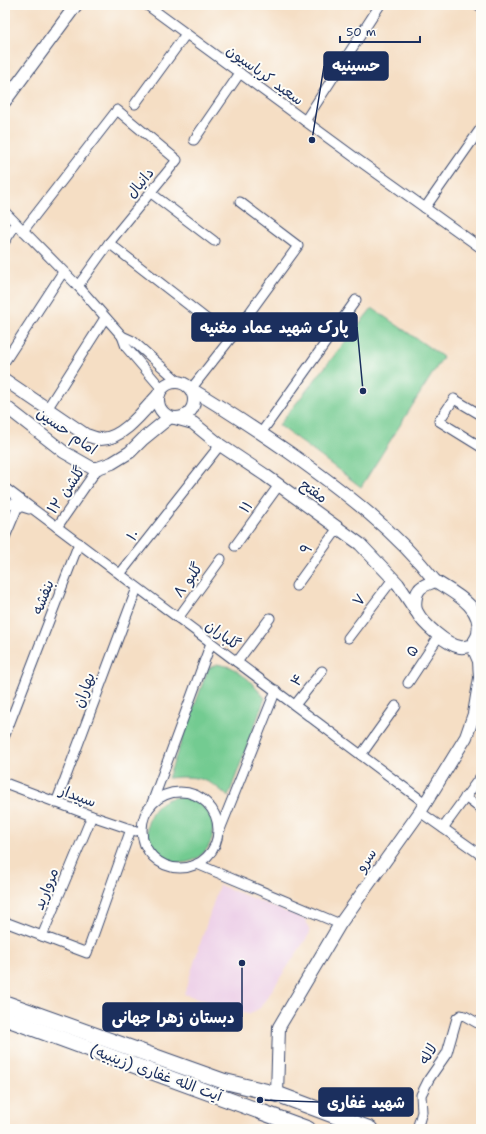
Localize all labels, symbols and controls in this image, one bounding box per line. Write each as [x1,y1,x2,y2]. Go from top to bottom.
scale bar [340,18,420,44]
text: 50 m [346,24,376,40]
street label: سعید کرباسیون [222,40,308,110]
callout: حسینیه [324,52,388,80]
text: حسینیه [332,55,380,76]
street label: دانیال [121,163,159,203]
callout: پارک شهید عماد مغنیه [192,313,357,341]
text: پارک شهید عماد مغنیه [200,317,349,338]
street label: امام حسین [32,403,101,460]
street label: گلشن ۱۲ [42,462,90,518]
street label: مفتح [296,474,332,508]
street label: ۱۱ [235,497,257,517]
street label: ۱۰ [122,525,144,545]
street label: ۹ [295,539,317,559]
street label: گلبو ۸ [169,559,207,601]
street label: بنفشه [27,577,59,617]
street label: ۷ [348,590,370,610]
street label: گلباران [201,615,245,655]
street label: ۵ [401,641,423,661]
street label: ۴ [286,669,308,691]
street label: بهاران [68,670,100,710]
street label: سپیدار [56,780,99,812]
street label: سرو [350,844,381,877]
street label: مروارید [29,865,63,913]
callout: دبستان زهرا جهانی [103,1003,242,1031]
text: دبستان زهرا جهانی [112,1007,234,1028]
street label: آیت الله غفاری (زینبیه) [87,1040,226,1107]
street label: لاله [414,1040,442,1068]
callout: شهید غفاری [319,1088,413,1116]
text: شهید غفاری [327,1092,405,1113]

